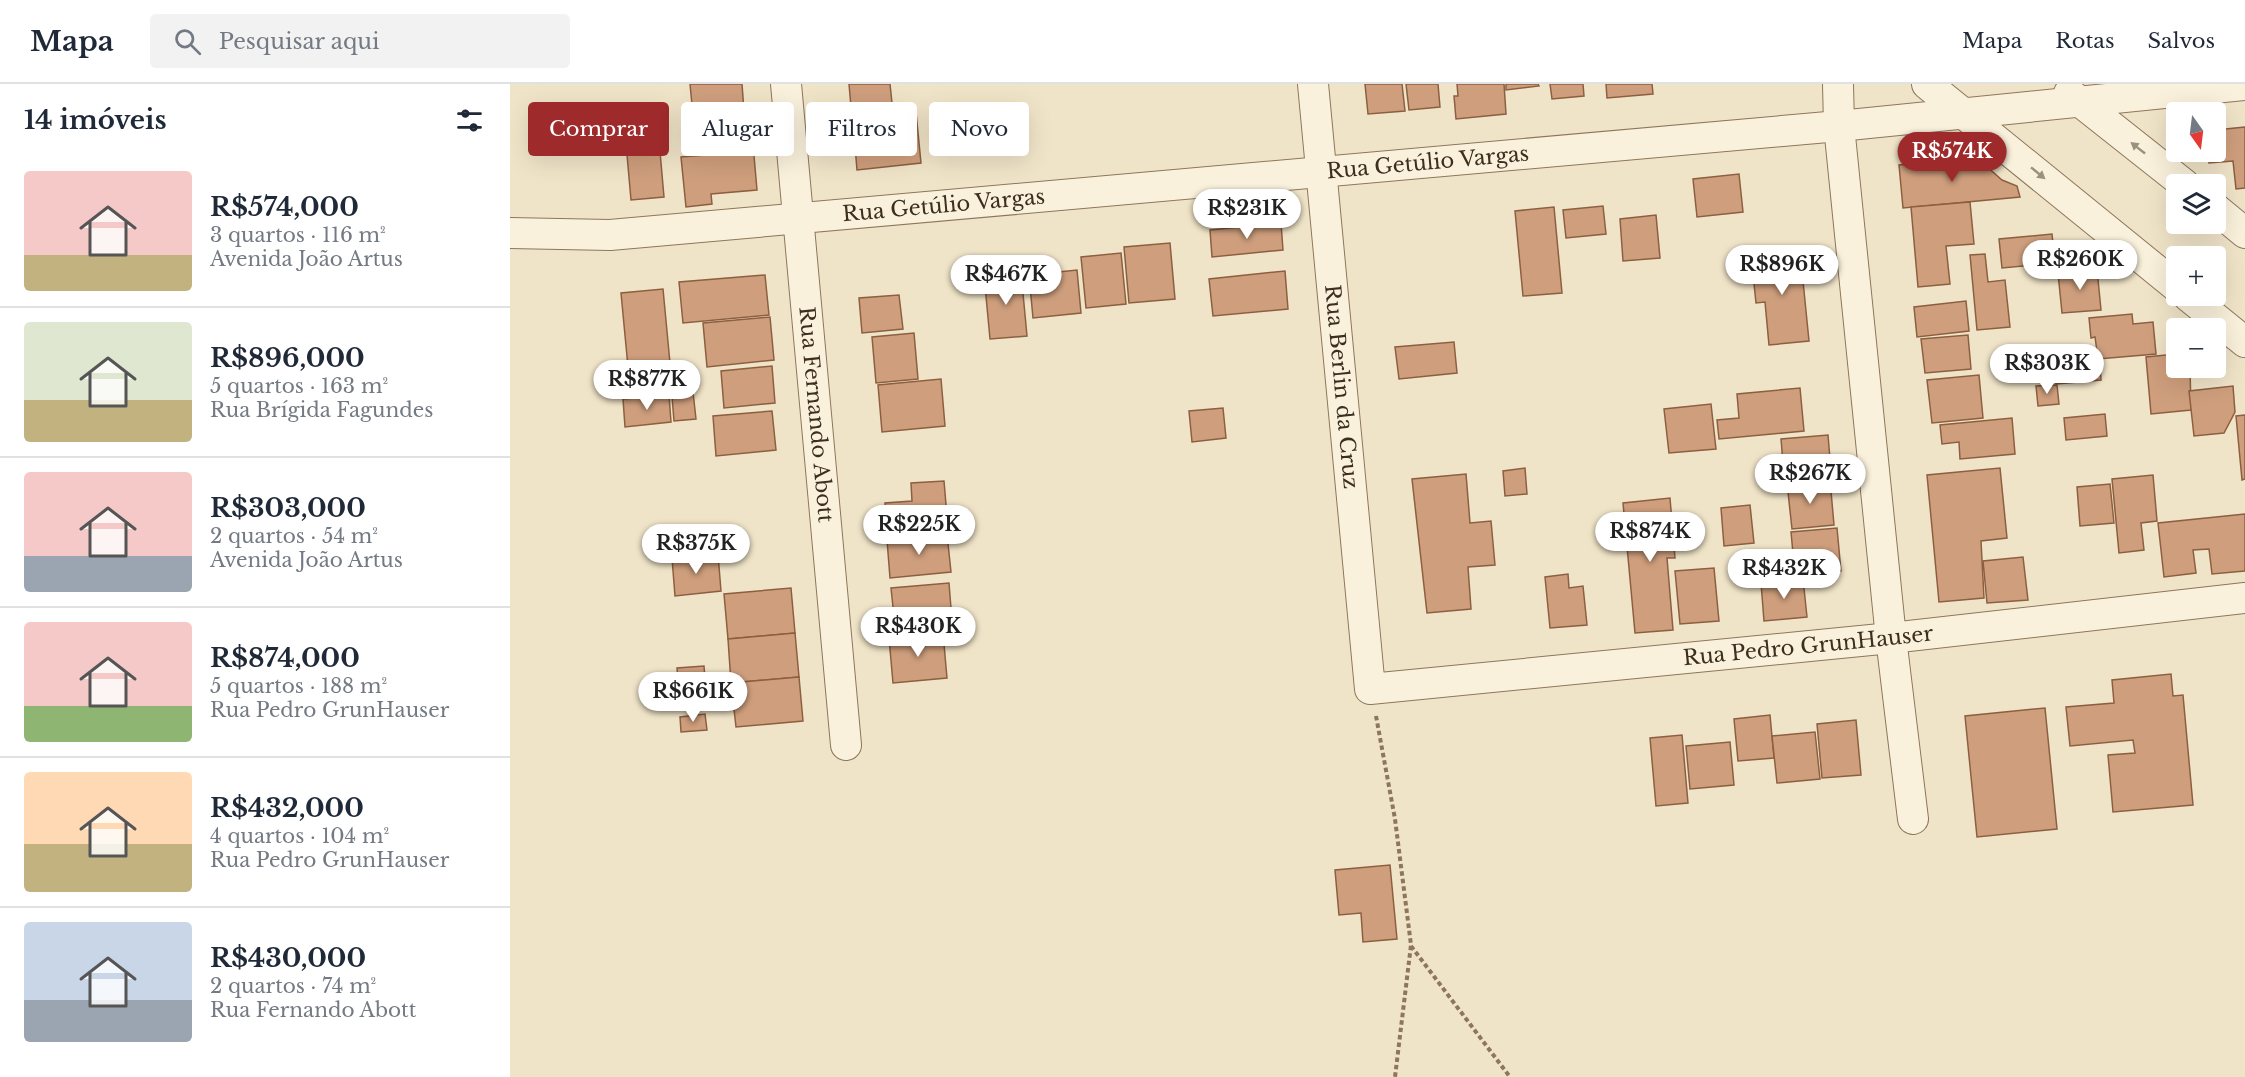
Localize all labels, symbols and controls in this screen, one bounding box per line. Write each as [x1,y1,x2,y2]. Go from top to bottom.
search box [150,14,570,68]
text: Mapa [30,24,114,59]
icon: search [171,25,204,58]
text: Pesquisar aqui [219,28,380,55]
text: Mapa [1962,28,2022,54]
text: Rotas [2055,28,2115,54]
text: Salvos [2148,28,2215,54]
chip: Comprar [528,102,669,156]
chip: Alugar [681,102,794,156]
chip: Filtros [806,102,917,156]
chip: Novo [929,102,1029,156]
north arrow [2166,102,2226,162]
map controls [2166,102,2226,378]
text: 14 imóveis [24,104,167,136]
icon: filters [453,104,486,137]
pin: R$574K [1903,132,2001,183]
text: R$574K [1912,139,1992,163]
street label: Rua Getúlio Vargas [1325,141,1530,184]
one-way arrow [2130,142,2146,155]
one-way arrow [2030,167,2046,180]
button: layers [2166,174,2226,234]
street label: Rua Getúlio Vargas [841,183,1046,227]
pin: R$231K [1198,189,1296,240]
text: R$574,000 [210,191,359,223]
icon: home [72,195,144,267]
text: R$231K [1207,196,1287,220]
text: 3 quartos · 116 m² [210,223,386,247]
pin: R$260K [2031,240,2129,291]
pin: R$896K [1733,245,1831,296]
button: + [2166,246,2226,306]
text: Avenida João Artus [210,247,403,271]
text: R$260K [2036,247,2124,271]
text: R$896K [1739,252,1825,276]
pin: R$467K [957,255,1055,306]
text: R$467K [965,262,1047,286]
street label: Rua Berlin da Cruz [1319,283,1364,490]
street label: Rua Fernando Abott [793,306,839,524]
button: − [2166,318,2226,378]
text: R$896,000 [210,342,365,374]
pin: R$303K [1998,344,2096,395]
icon: home [72,346,144,418]
text: R$303K [2004,351,2090,375]
pin: R$877K [598,360,696,411]
text: R$877K [607,367,687,391]
text: 5 quartos · 163 m² [210,374,388,398]
text: Rua Brígida Fagundes [210,398,433,422]
pin: R$267K [1761,454,1859,505]
text: R$267K [1769,461,1851,485]
text: R$303,000 [210,492,366,524]
icon: home [72,496,144,568]
pin: R$225K [870,505,968,556]
text: R$225K [877,512,961,536]
pin: R$874K [1601,512,1699,563]
text: R$874K [1609,519,1691,543]
text: 2 quartos · 54 m² [210,524,378,548]
pin: R$375K [647,524,745,575]
text: R$375K [656,531,736,555]
text: Avenida João Artus [210,548,403,572]
pin: R$432K [1735,549,1833,600]
text: R$432K [1742,556,1826,580]
pin: R$430K [869,607,967,658]
text: R$430K [875,614,961,638]
street label: Rua Pedro GrunHauser [1682,620,1935,671]
text: R$874,000 [210,642,360,674]
icon: home [72,646,144,718]
pin: R$661K [644,672,742,723]
text: 5 quartos · 188 m² [210,674,387,698]
text: R$661K [652,679,734,703]
text: Rua Pedro GrunHauser [210,698,449,722]
text: R$432,000 [210,792,364,824]
icon: home [72,796,144,868]
text: 4 quartos · 104 m² [210,824,389,848]
text: Rua Pedro GrunHauser [210,848,449,872]
text: R$430,000 [210,942,366,974]
icon: home [72,946,144,1018]
text: 2 quartos · 74 m² [210,974,376,998]
text: Rua Fernando Abott [210,998,416,1022]

